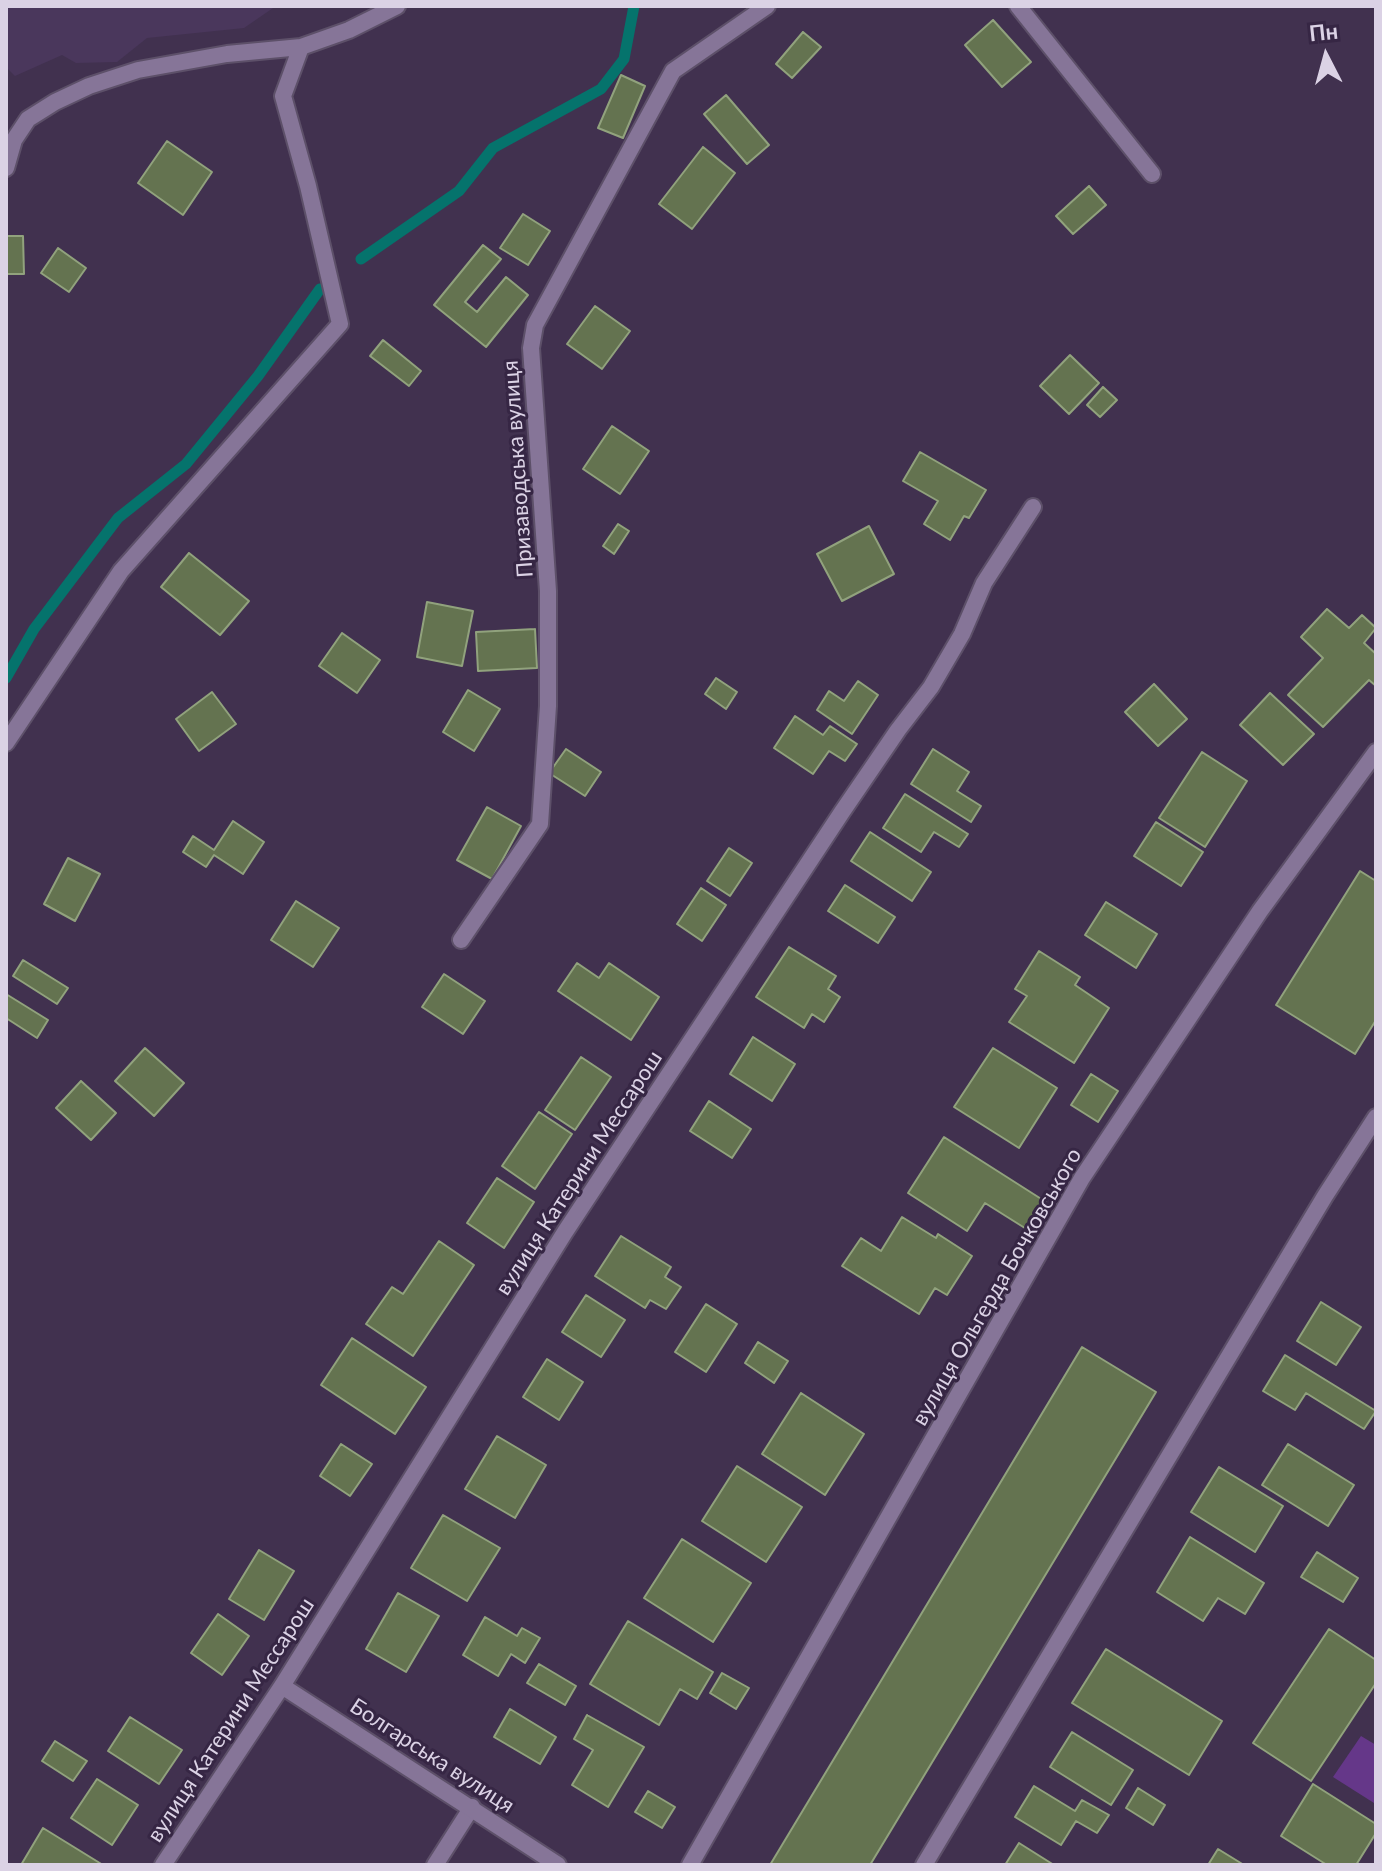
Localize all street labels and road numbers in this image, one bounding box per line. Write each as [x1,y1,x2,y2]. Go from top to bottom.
street label: Призаводська вулиця [497,359,539,579]
street label: вулиця Катерини Мессарош [490,1046,668,1300]
street label: вулиця Ольгерда Бочковського [907,1144,1087,1430]
street label: вулиця Катерини Мессарош [142,1593,320,1847]
street label: Болгарська вулиця [345,1693,519,1819]

